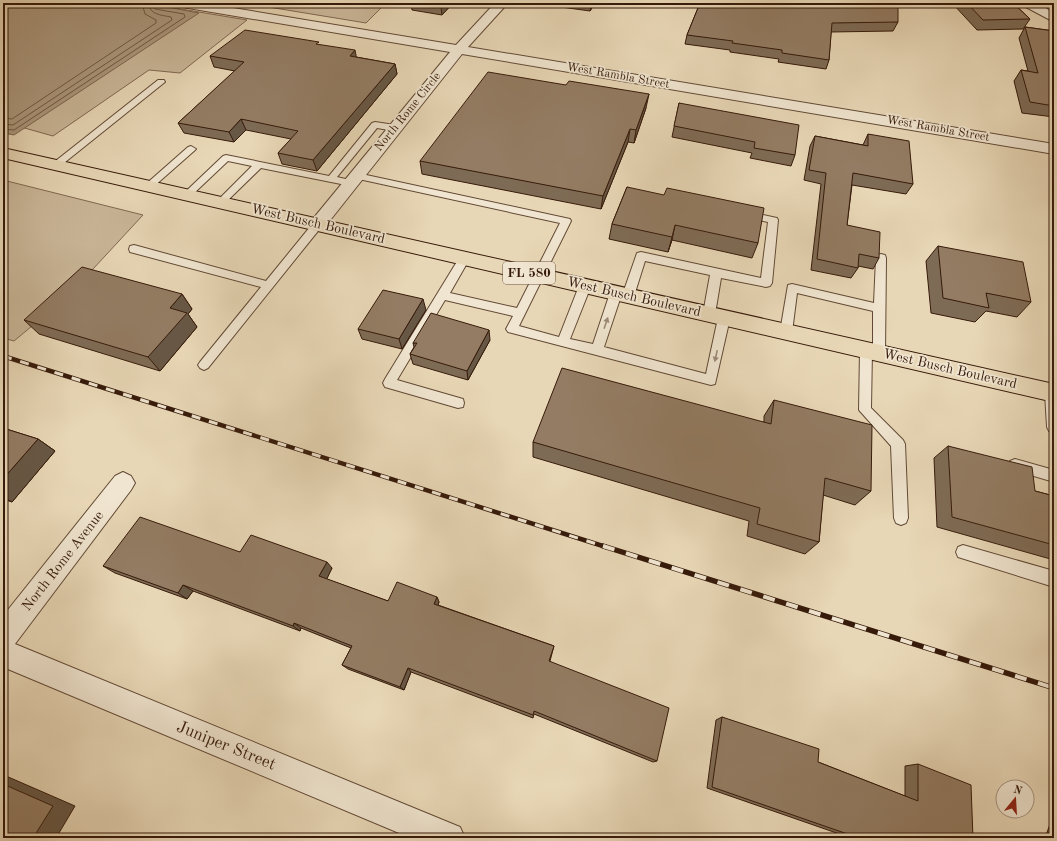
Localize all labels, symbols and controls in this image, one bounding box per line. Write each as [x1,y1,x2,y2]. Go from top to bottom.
street label: West Rambla Street [566,61,670,91]
street label: North Rome Circle [373,70,444,154]
street label: West Rambla Street [886,114,990,144]
street label: West Busch Boulevard [250,202,386,246]
road number: FL 580 [503,262,555,284]
street label: West Busch Boulevard [566,275,702,319]
one-way arrow [604,316,610,328]
street label: West Busch Boulevard [882,347,1018,391]
one-way arrow [713,350,719,362]
street label: North Rome Avenue [20,508,106,614]
street label: Juniper Street [174,718,278,774]
north arrow [995,779,1035,819]
text: N [1012,784,1024,798]

